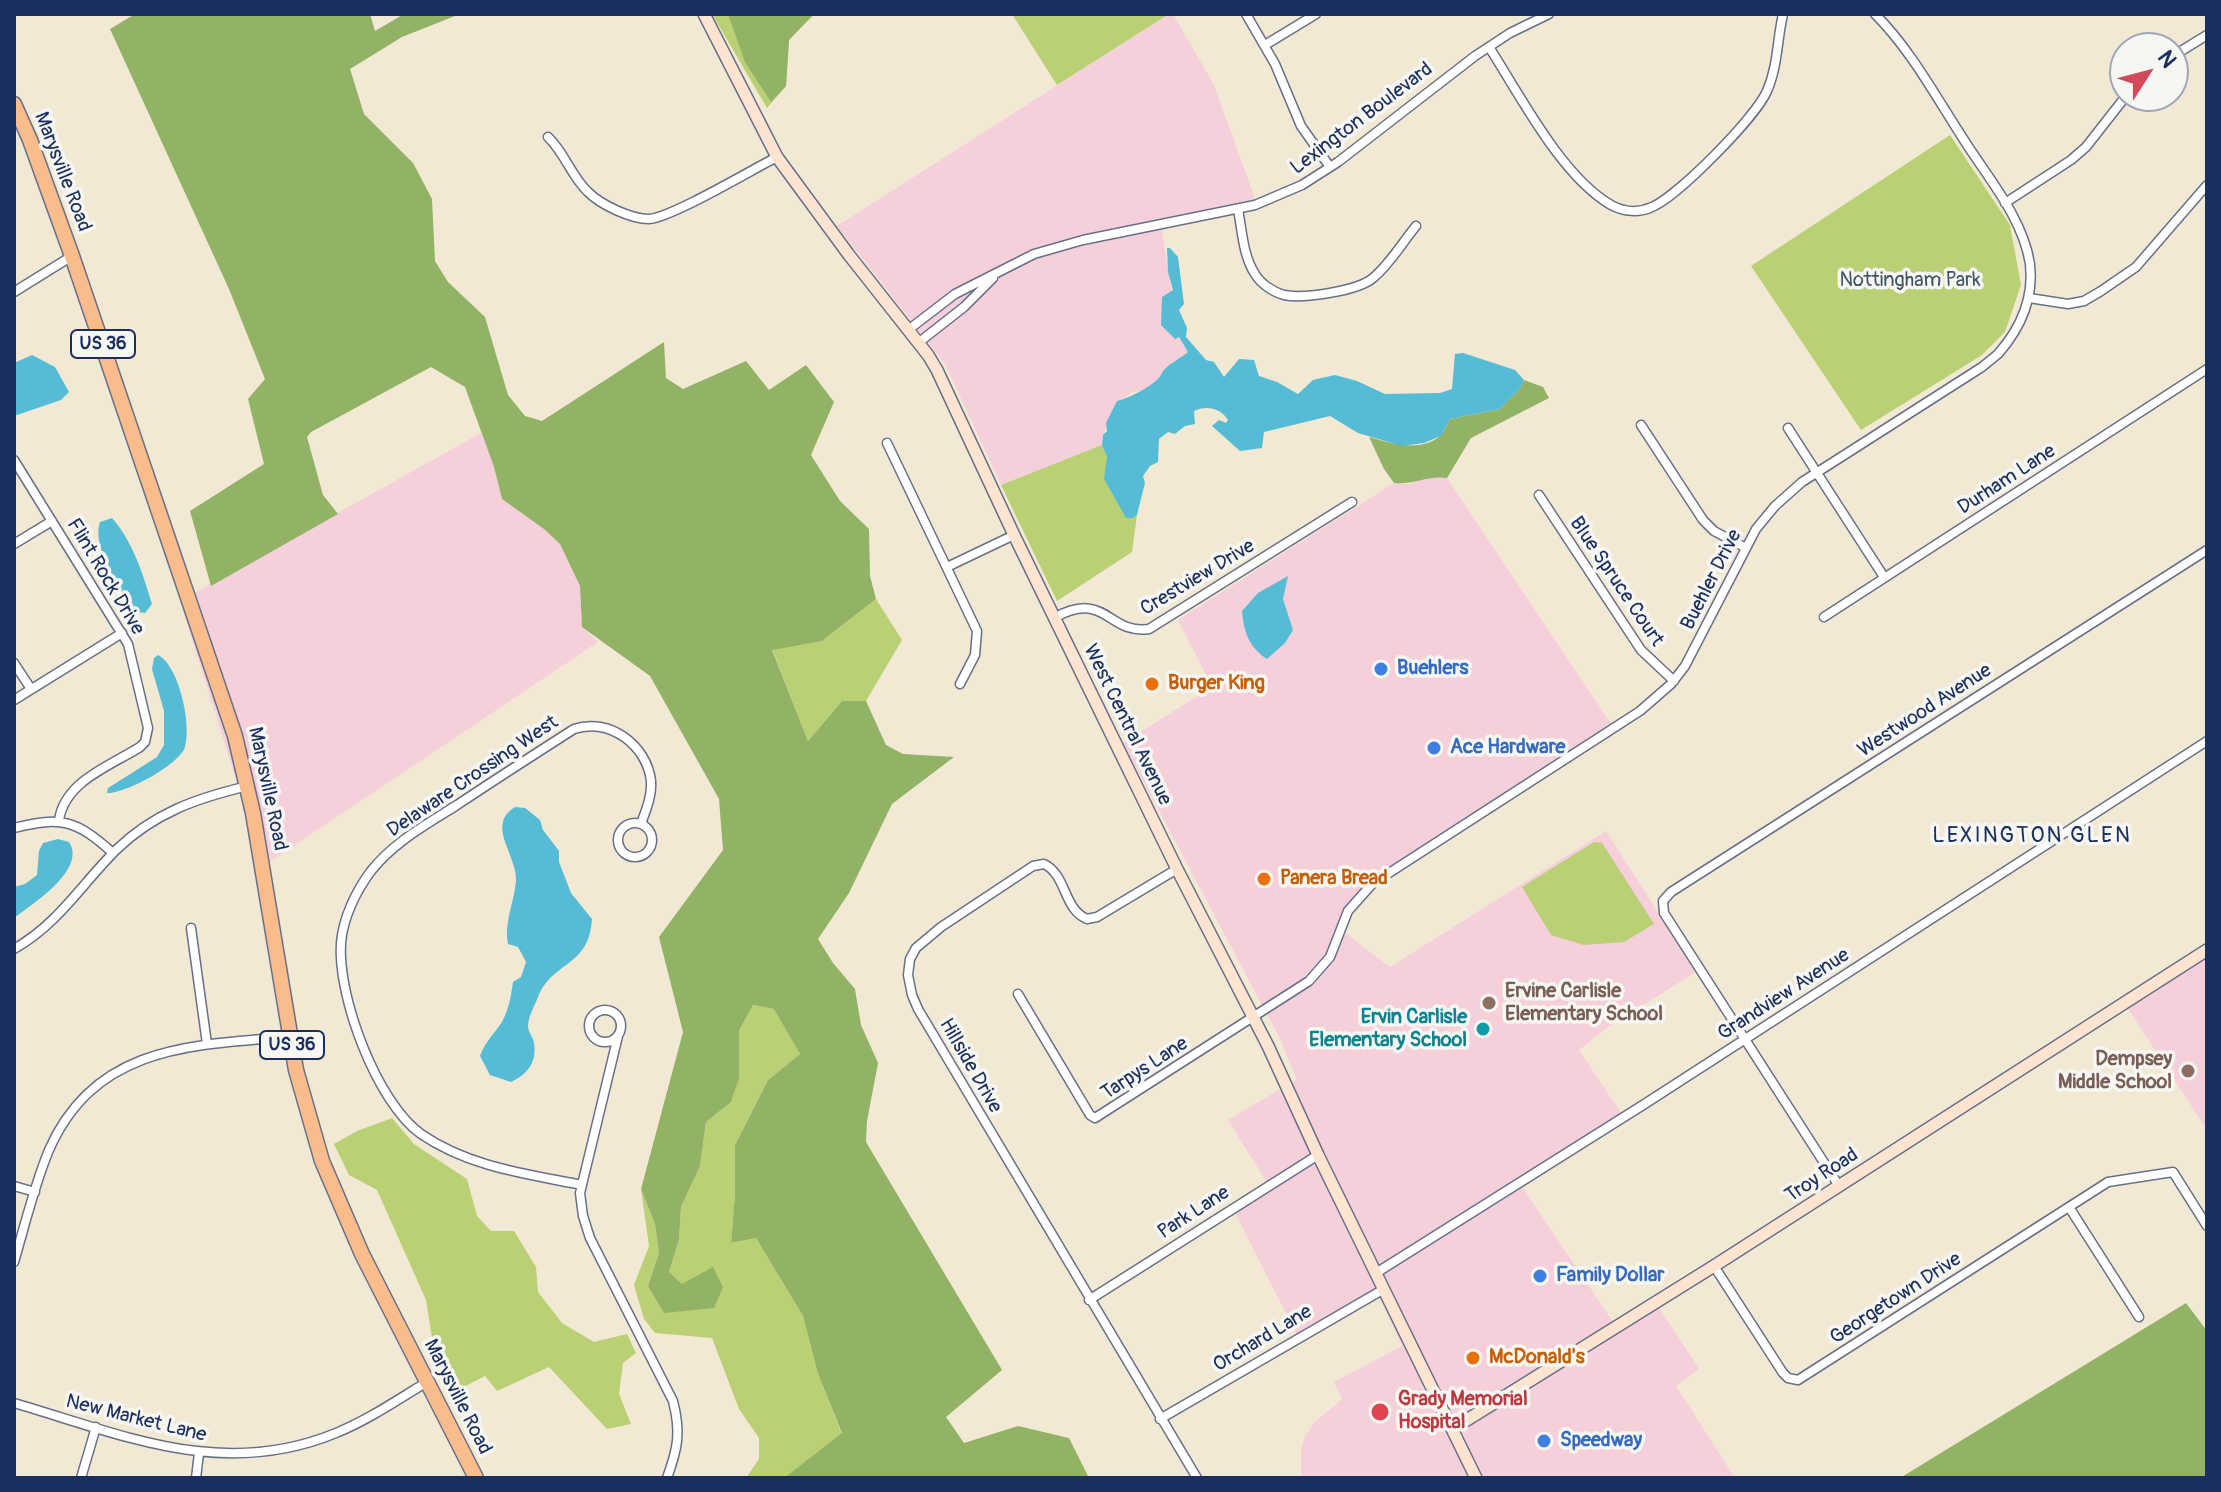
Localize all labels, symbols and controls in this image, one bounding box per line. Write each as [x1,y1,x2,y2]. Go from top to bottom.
north arrow [2109,32,2189,112]
text: N [2151,45,2182,73]
street label: Lexington Boulevard [1286,58,1438,180]
street label: Marysville Road [28,109,96,235]
park label: Nottingham Park [1839,269,1981,293]
road number: US 36 [71,330,135,358]
street label: Durham Lane [1954,440,2060,520]
street label: Blue Spruce Court [1564,513,1668,651]
street label: Flint Rock Drive [61,514,149,640]
street label: Buehler Drive [1676,526,1748,634]
street label: Crestview Drive [1137,535,1259,621]
street label: West Central Avenue [1078,641,1176,809]
place label: Buehlers [1397,657,1468,681]
street label: Westwood Avenue [1854,659,1996,763]
marker: Buehlers [1372,660,1390,678]
place label: Burger King [1168,672,1265,696]
marker: Burger King [1143,675,1161,693]
street label: Delaware Crossing West [383,711,563,843]
street label: Marysville Road [242,725,292,853]
place label: Ace Hardware [1450,736,1565,760]
marker: Ace Hardware [1425,739,1443,757]
district label: LEXINGTON GLEN [1932,823,2132,849]
place label: Panera Bread [1280,867,1388,891]
marker: Panera Bread [1255,870,1273,888]
street label: Grandview Avenue [1714,944,1854,1046]
place label: Ervine Carlisle Elementary School [1505,980,1663,1027]
marker: Ervine Carlisle Elementary School [1480,994,1498,1012]
place label: Ervin Carlisle Elementary School [1309,1006,1467,1053]
street label: Hillside Drive [933,1014,1007,1118]
marker: Ervin Carlisle Elementary School [1474,1020,1492,1038]
road number: US 36 [260,1031,324,1059]
street label: Tarpys Lane [1097,1032,1193,1106]
place label: Dempsey Middle School [2058,1048,2172,1095]
marker: Dempsey Middle School [2179,1062,2197,1080]
street label: Troy Road [1781,1144,1863,1208]
street label: Park Lane [1154,1181,1234,1245]
street label: Georgetown Drive [1826,1248,1966,1350]
place label: Family Dollar [1556,1264,1664,1288]
marker: Family Dollar [1531,1267,1549,1285]
street label: Orchard Lane [1209,1300,1317,1378]
street label: Marysville Road [418,1335,496,1459]
place label: McDonald's [1489,1346,1585,1370]
marker: McDonald's [1464,1349,1482,1367]
place label: Grady Memorial Hospital [1398,1388,1528,1435]
street label: New Market Lane [63,1390,209,1448]
marker: Grady Memorial Hospital [1369,1401,1391,1423]
place label: Speedway [1560,1429,1642,1453]
marker: Speedway [1535,1432,1553,1450]

